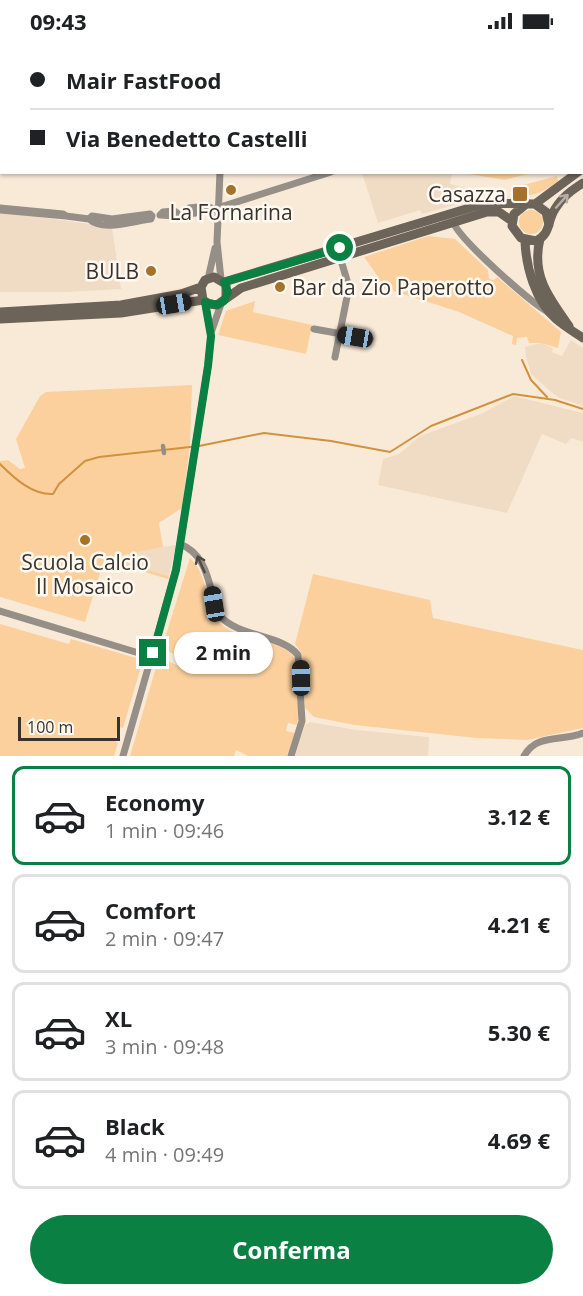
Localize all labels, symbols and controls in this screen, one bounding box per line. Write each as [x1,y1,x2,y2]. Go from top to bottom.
text: 09:43 [30,6,87,36]
text: Mair FastFood [66,65,222,95]
text: Via Benedetto Castelli [66,123,308,153]
place label: Casazza [428,180,506,208]
marker: La Fornarina [224,183,238,197]
marker: Casazza [511,185,529,203]
one-way arrow [555,193,569,208]
place label: La Fornarina [169,198,293,226]
route start [326,234,353,261]
place label: BULB [86,257,139,285]
marker: BULB [144,264,158,278]
place label: Bar da Zio Paperotto [292,273,494,301]
marker: Bar da Zio Paperotto [273,280,287,294]
car [155,292,193,316]
car [336,325,374,349]
marker: Scuola Calcio Il Mosaico [78,533,92,547]
place label: Scuola Calcio Il Mosaico [21,548,149,600]
one-way arrow [195,556,206,574]
car [202,585,226,623]
callout: 2 min [174,632,273,674]
route end [139,639,166,666]
text: 2 min [196,639,251,666]
car [292,660,310,696]
scale bar [18,714,120,742]
text: 100 m [27,716,73,738]
text: Economy [105,787,204,817]
icon: car [33,789,87,843]
text: 3.12 € [488,801,550,831]
text: 1 min · 09:46 [105,817,224,844]
text: Comfort [105,895,196,925]
icon: car [33,897,87,951]
text: 4.21 € [488,909,550,939]
text: 2 min · 09:47 [105,925,224,952]
text: XL [105,1003,132,1033]
icon: car [33,1005,87,1059]
text: 5.30 € [488,1017,550,1047]
text: 3 min · 09:48 [105,1033,224,1060]
text: Black [105,1111,165,1141]
icon: car [33,1113,87,1167]
text: 4.69 € [488,1125,550,1155]
text: 4 min · 09:49 [105,1141,224,1168]
button: Conferma [30,1215,553,1284]

